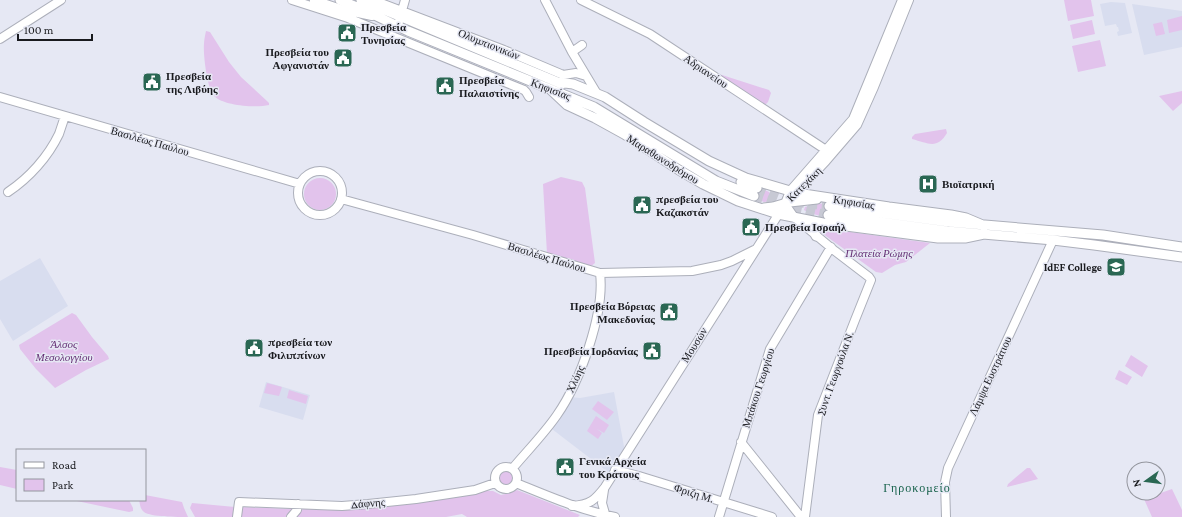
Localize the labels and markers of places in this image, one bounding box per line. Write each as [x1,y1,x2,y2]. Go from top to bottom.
place label: Πρεσβεία Τυνησίας [361,21,407,47]
public building icon: Πρεσβεία Τυνησίας [336,22,358,44]
place label: Πρεσβεία του Αφγανιστάν [265,46,329,71]
public building icon: Πρεσβεία του Αφγανιστάν [332,47,354,69]
place label: Πρεσβεία της Λιβύης [166,70,218,96]
public building icon: Πρεσβεία της Λιβύης [141,71,163,93]
place label: Πρεσβεία Παλαιστίνης [459,74,519,100]
public building icon: Πρεσβεία Παλαιστίνης [434,75,456,97]
hospital icon: Βιοϊατρική [917,173,939,195]
place label: Βιοϊατρική [942,178,995,190]
place label: πρεσβεία του Καζακστάν [656,193,719,219]
public building icon: πρεσβεία του Καζακστάν [631,194,653,216]
public building icon: Πρεσβεία Ισραήλ [740,216,762,238]
place label: Πρεσβεία Ισραήλ [765,221,847,233]
school or university icon: IdEF College [1105,256,1127,278]
place label: IdEF College [1044,261,1102,273]
place label: Πρεσβεία Βόρειας Μακεδονίας [570,300,655,326]
public building icon: Πρεσβεία Βόρειας Μακεδονίας [658,301,680,323]
place label: πρεσβεία των Φιλιππίνων [268,336,332,361]
public building icon: πρεσβεία των Φιλιππίνων [243,337,265,359]
public building icon: Πρεσβεία Ιορδανίας [641,340,663,362]
place label: Πρεσβεία Ιορδανίας [544,345,638,358]
place label: Γενικά Αρχεία του Κράτους [579,455,647,481]
public building icon: Γενικά Αρχεία του Κράτους [554,456,576,478]

